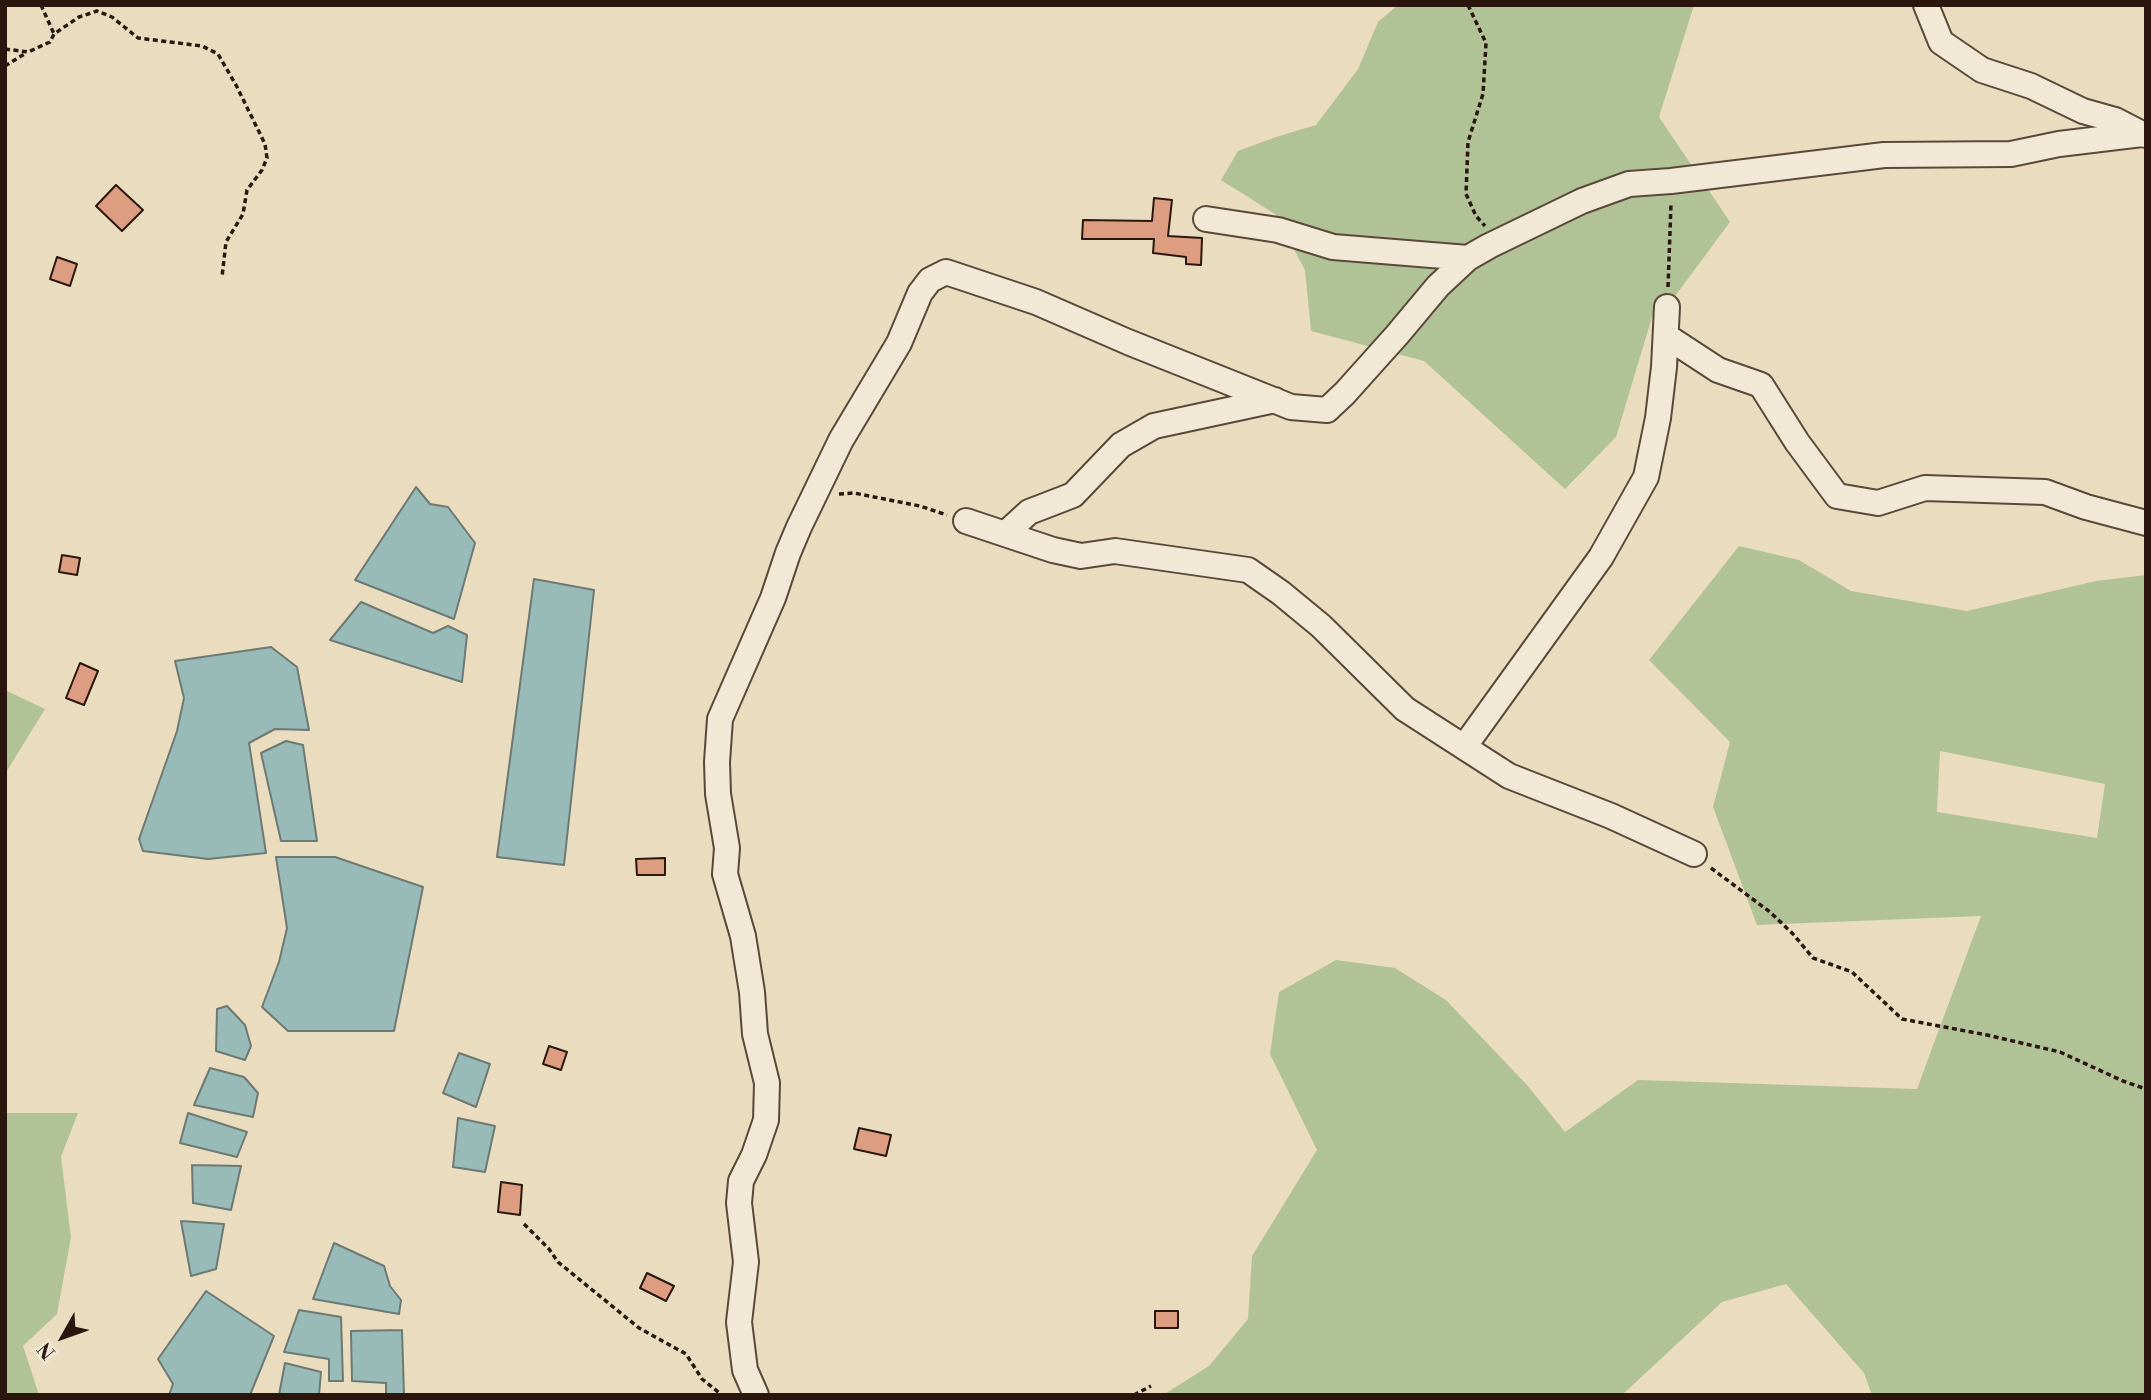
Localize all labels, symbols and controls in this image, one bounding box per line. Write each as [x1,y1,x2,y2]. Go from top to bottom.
north arrow [28,1302,98,1372]
text: N [33,1337,61,1364]

